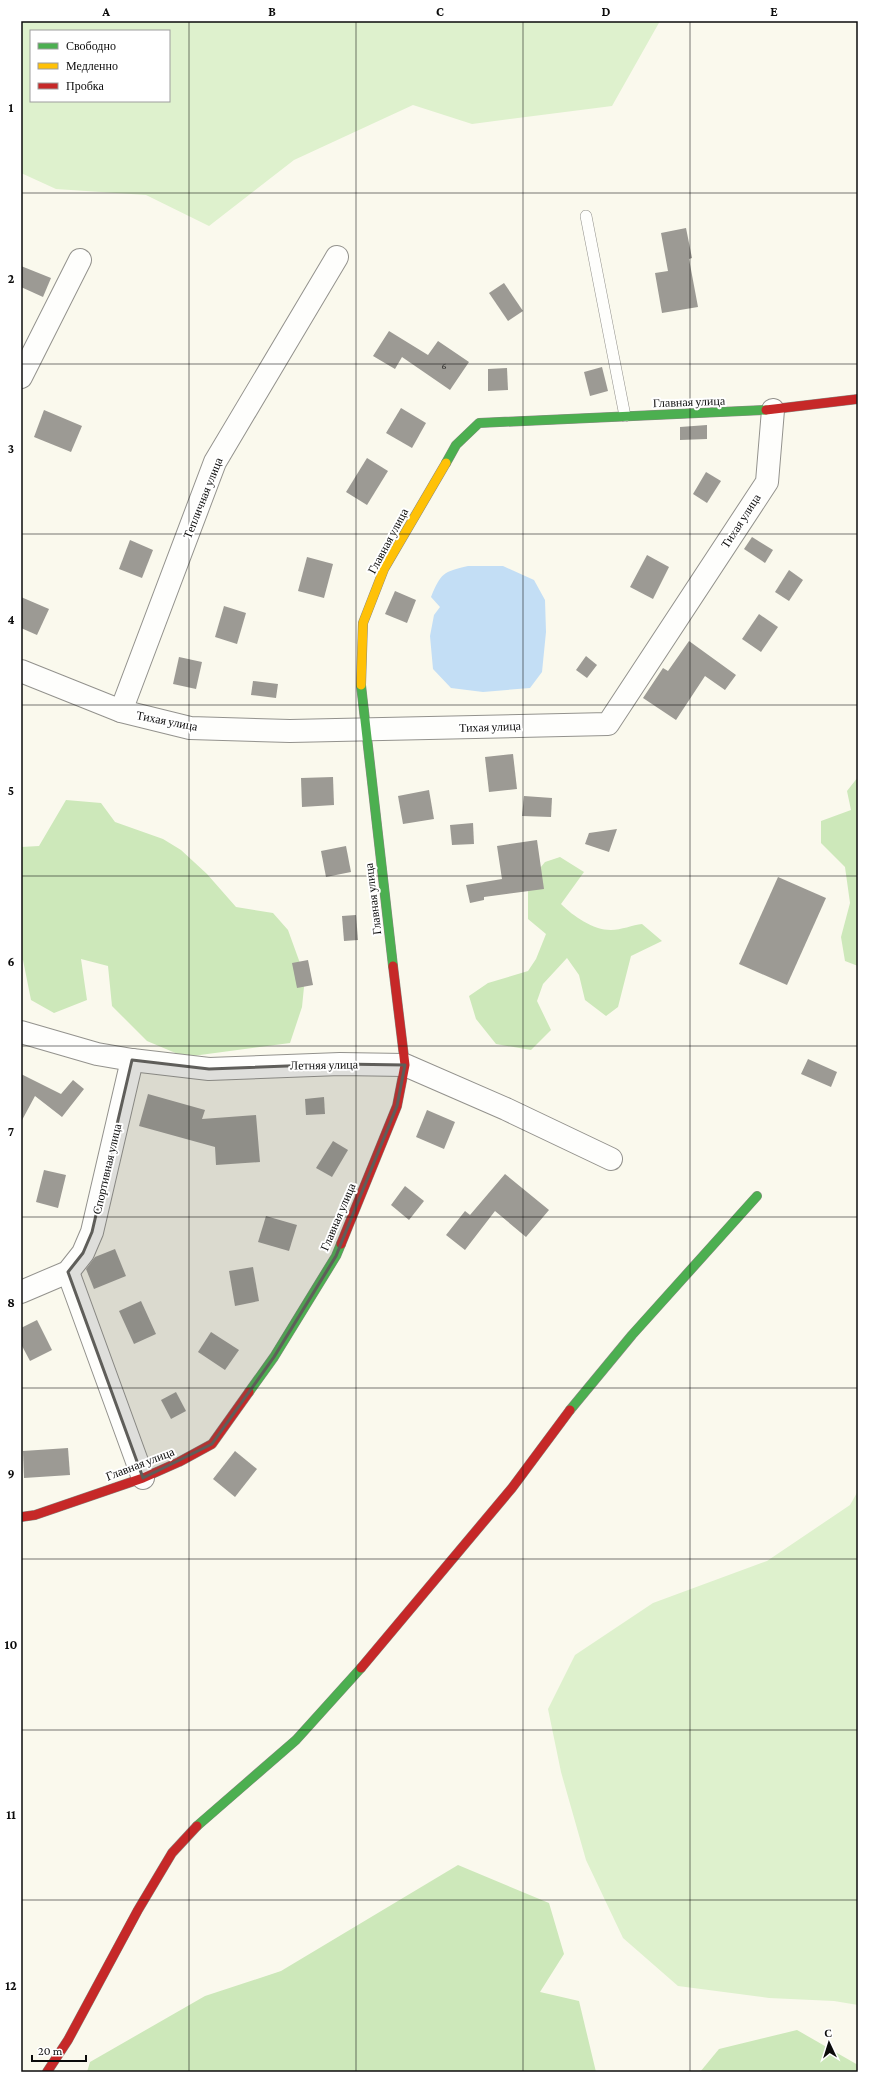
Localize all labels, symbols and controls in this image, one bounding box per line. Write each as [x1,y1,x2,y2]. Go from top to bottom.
text: A [101,4,110,19]
text: B [268,4,276,19]
text: C [436,4,444,19]
text: D [602,4,611,19]
text: E [770,4,778,19]
legend [30,30,170,102]
text: Свободно [66,39,116,53]
text: Медленно [66,59,118,73]
text: Пробка [66,79,104,93]
text: 1 [9,100,14,115]
text: 2 [8,271,15,286]
house number: 6 [441,360,447,371]
street label: Главная улица [653,394,726,410]
text: 3 [8,441,14,456]
street label: Тепличная улица [180,455,226,541]
street label: Тихая улица [718,491,764,551]
street label: Главная улица [365,505,411,576]
text: 4 [7,612,15,627]
street label: Тихая улица [135,708,199,734]
street label: Тихая улица [459,719,522,735]
text: 5 [8,783,14,798]
street label: Главная улица [362,862,384,936]
text: 6 [7,954,15,969]
street label: Летняя улица [290,1057,359,1073]
street label: Спортивная улица [90,1122,124,1216]
text: 7 [8,1124,14,1139]
street label: Главная улица [317,1180,359,1253]
text: 8 [7,1295,15,1310]
street label: Главная улица [104,1444,177,1483]
text: 9 [7,1466,15,1481]
text: 10 [5,1637,17,1652]
text: 11 [6,1807,16,1822]
text: 12 [5,1978,17,1993]
north arrow [809,2023,849,2063]
text: С [824,2027,833,2039]
scale bar [32,2037,86,2063]
text: 20 m [38,2044,63,2058]

